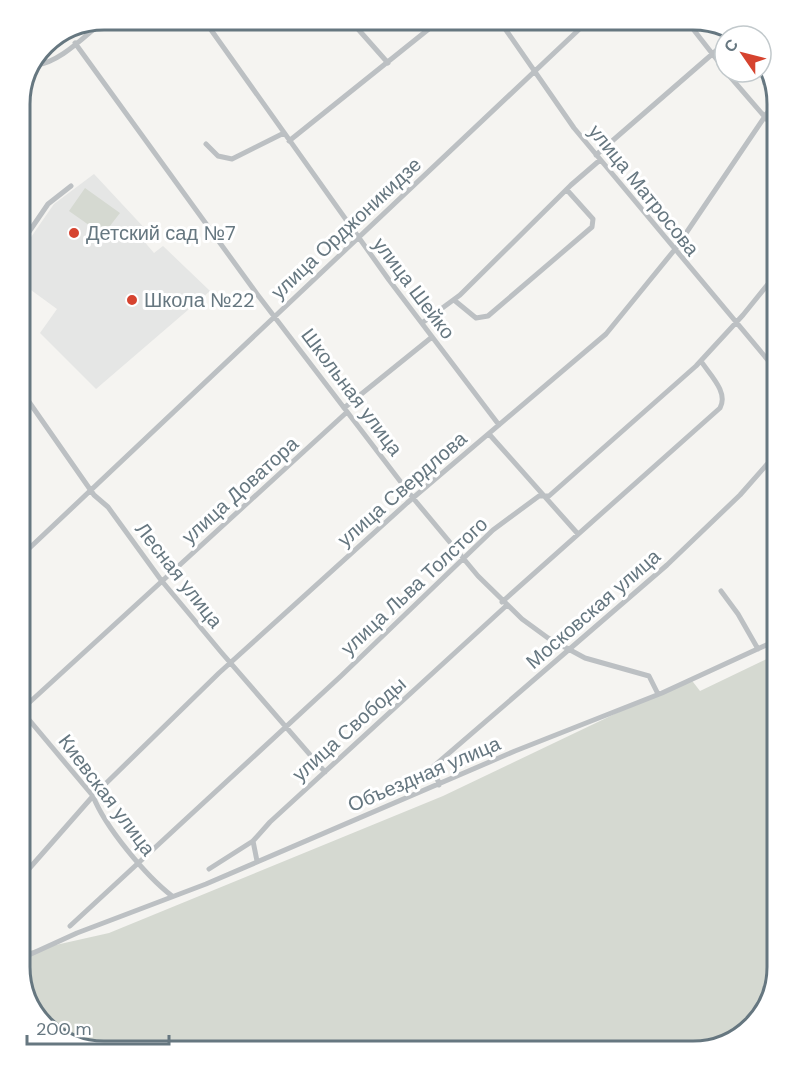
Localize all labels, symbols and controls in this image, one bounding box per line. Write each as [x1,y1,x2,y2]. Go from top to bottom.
north arrow [713,24,773,84]
text: С [719,35,743,56]
street label: улица Матросова [583,119,706,262]
street label: улица Орджоникидзе [265,151,427,305]
place label: Детский сад №7 [86,220,236,246]
marker: Детский сад №7 [67,226,81,240]
street label: улица Шейко [367,232,461,344]
place label: Школа №22 [144,287,255,313]
marker: Школа №22 [125,293,139,307]
street label: Школьная улица [295,323,409,462]
street label: улица Свердлова [332,425,473,552]
street label: улица Доватора [176,430,305,549]
street label: улица Льва Толстого [335,511,493,661]
street label: Лесная улица [129,517,229,634]
street label: Московская улица [520,543,666,675]
street label: улица Свободы [287,671,411,787]
street label: Киевская улица [53,729,162,862]
street label: Объездная улица [344,730,505,818]
scale bar [27,1008,170,1046]
text: 200 m [36,1017,92,1041]

